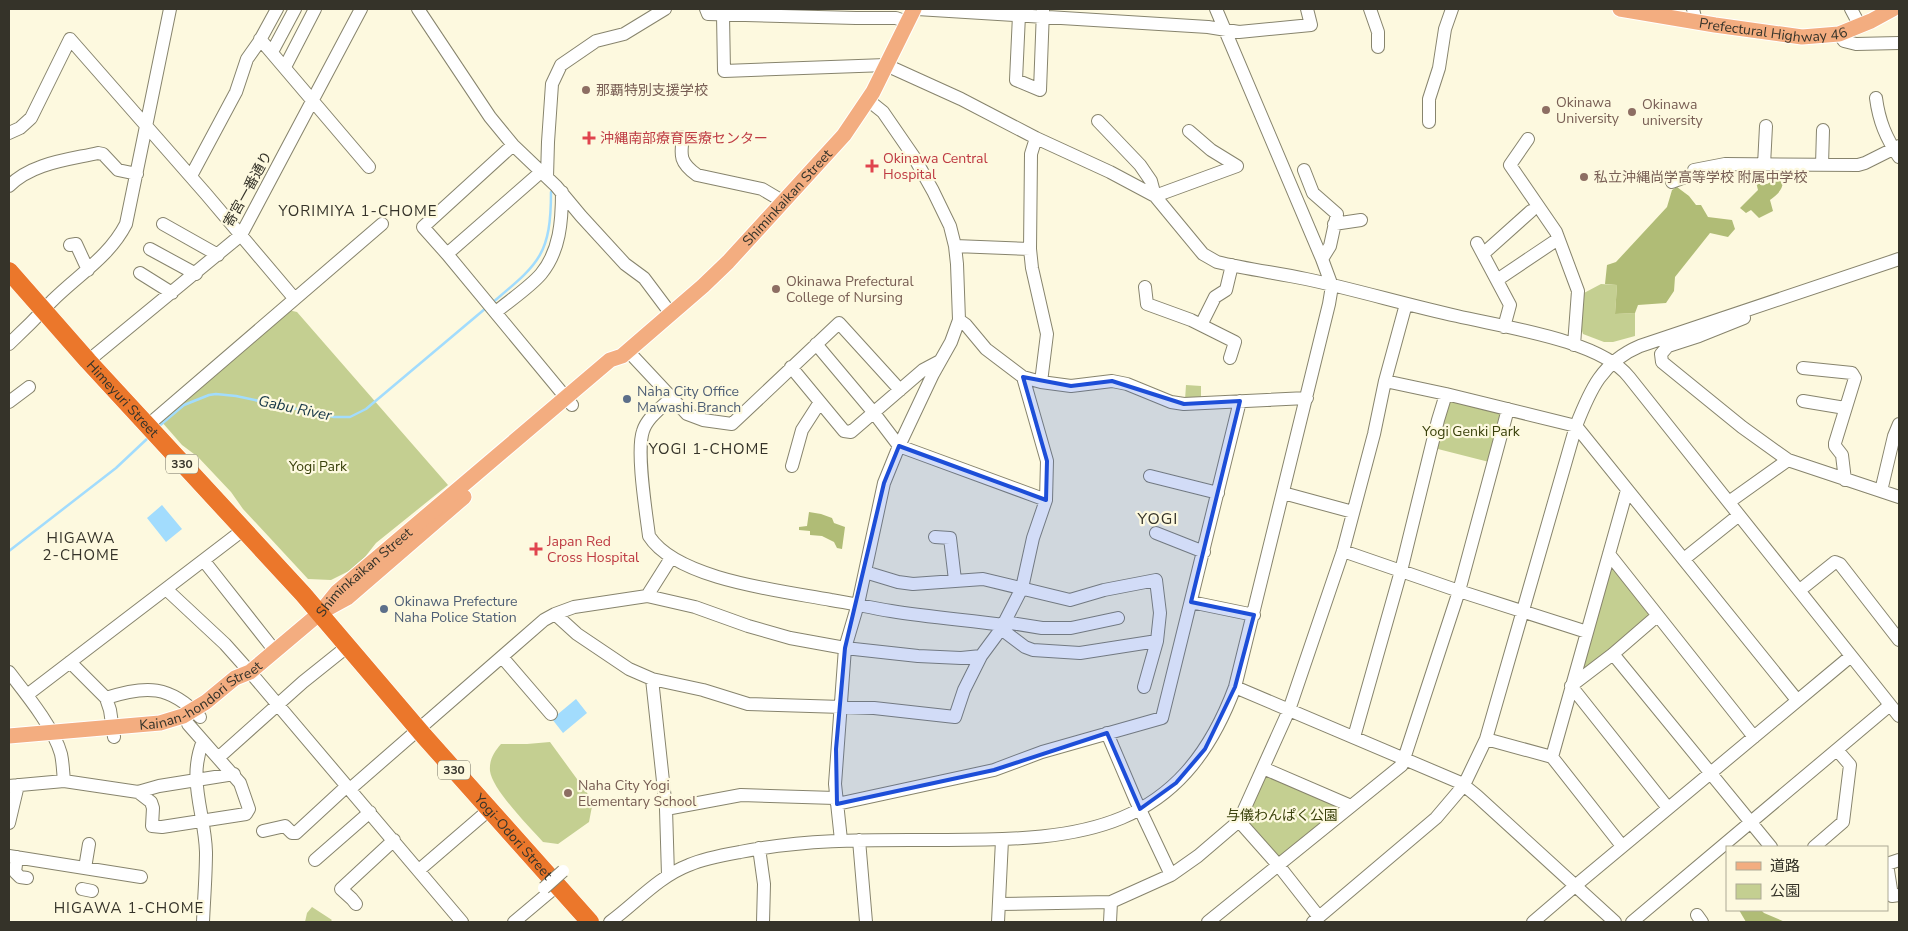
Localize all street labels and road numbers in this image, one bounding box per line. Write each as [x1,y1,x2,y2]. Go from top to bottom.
street label: Prefectural Highway 46 [1698,13,1850,47]
street label: Shiminkaikan Street [738,145,836,250]
street label: 寄宮一番通り [219,148,277,230]
street label: Himeyuri Street [82,356,163,441]
road number: 330 [166,454,198,474]
street label: Shiminkaikan Street [311,523,416,621]
street label: Kainan-hondori Street [138,656,266,734]
road number: 330 [438,760,470,780]
street label: Yogi-Odori Street [470,789,557,884]

